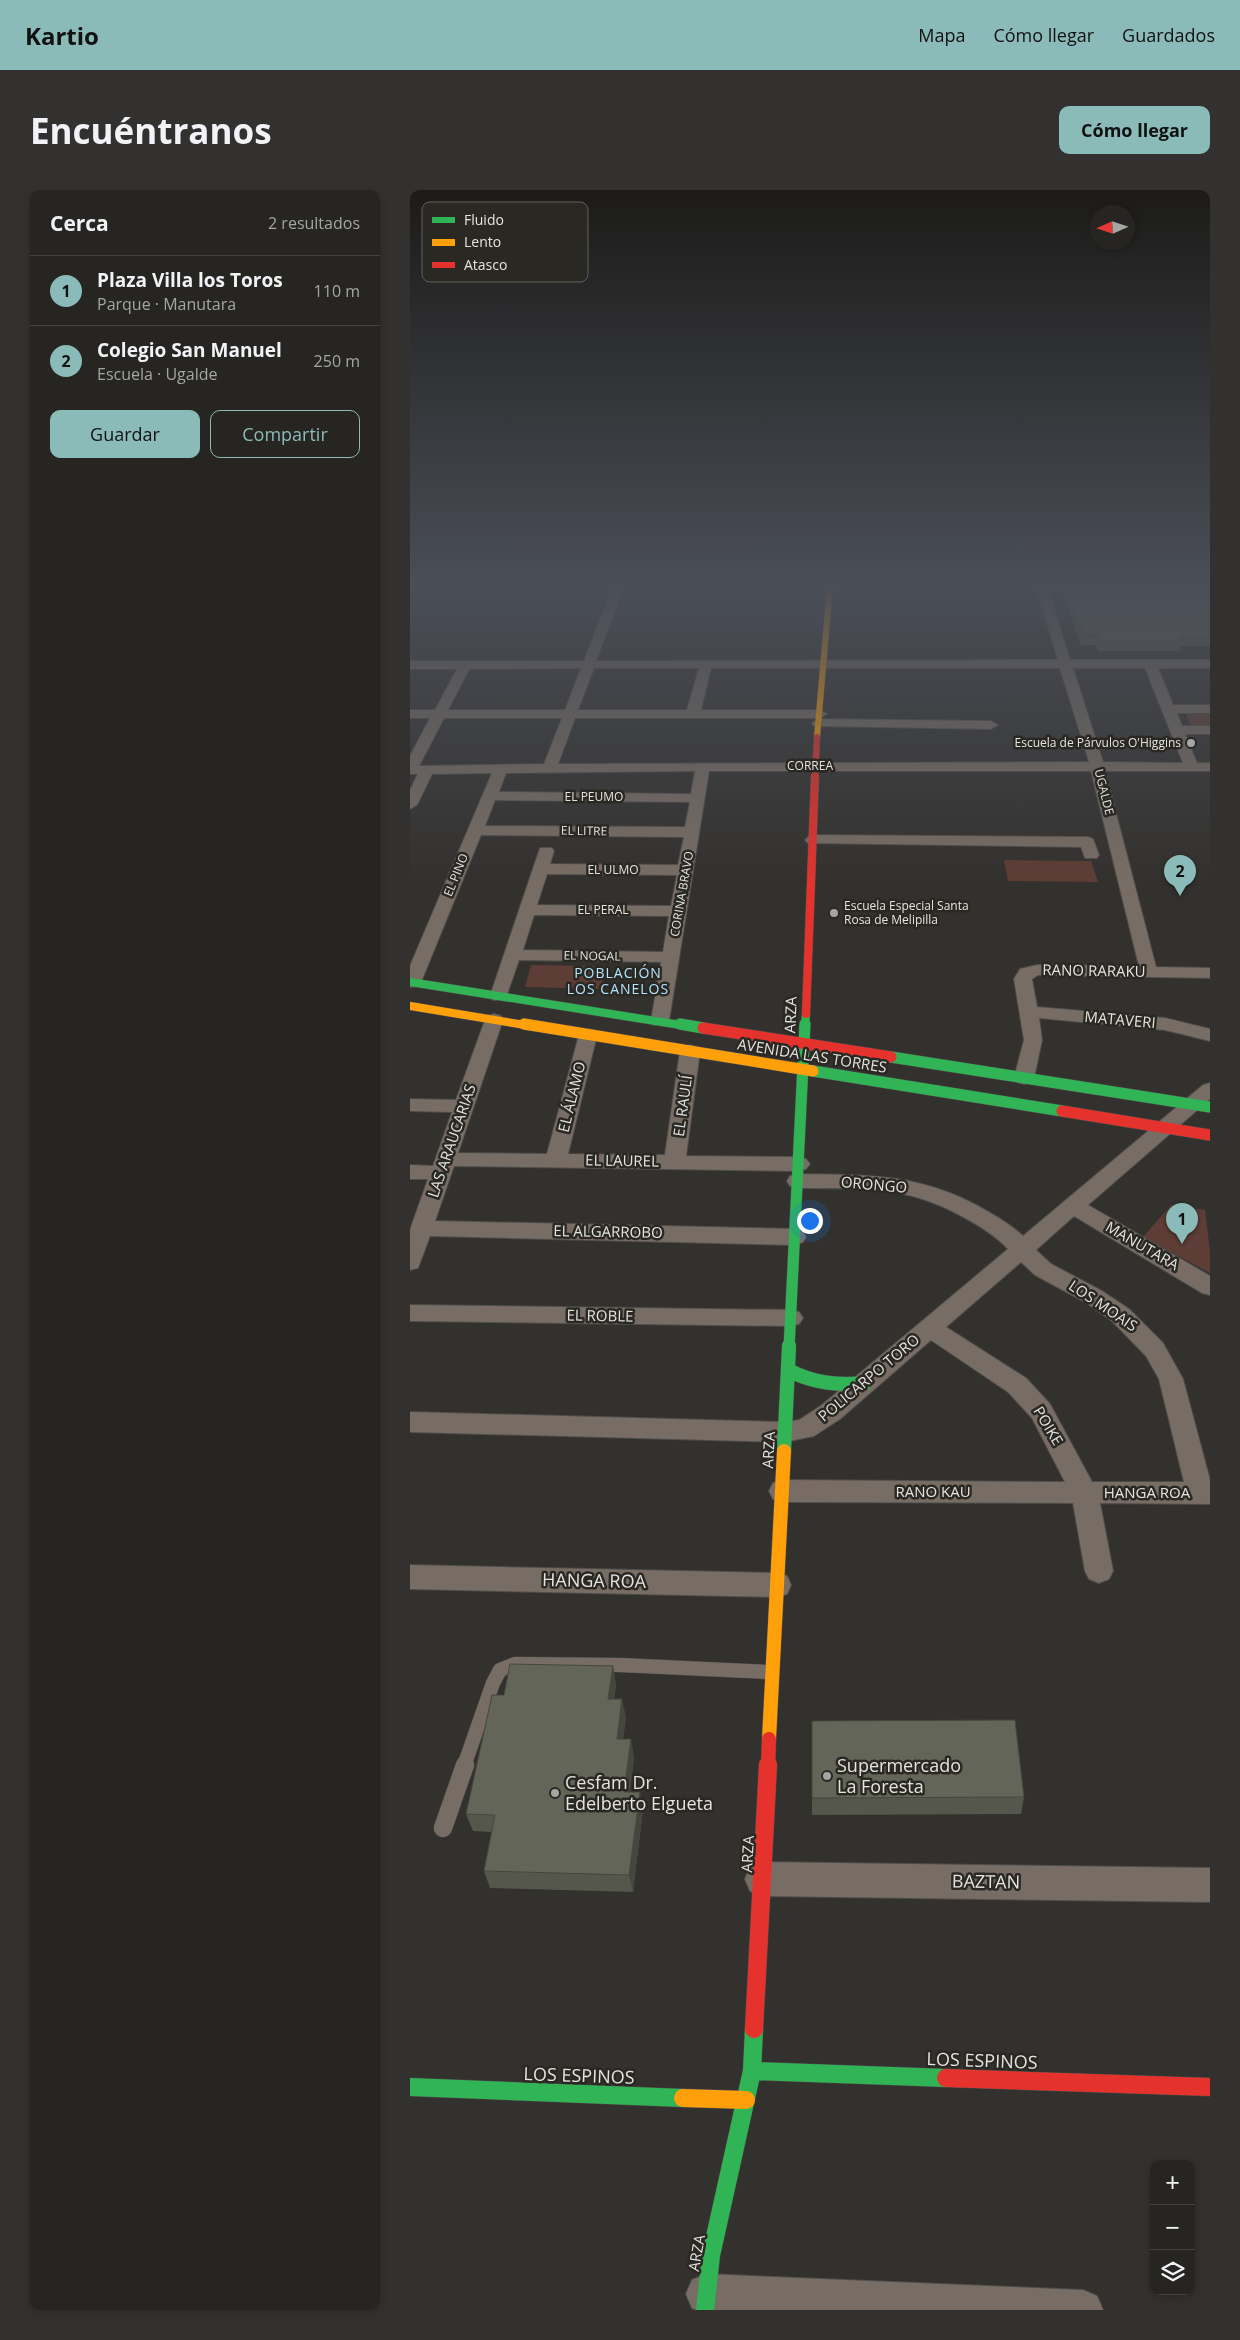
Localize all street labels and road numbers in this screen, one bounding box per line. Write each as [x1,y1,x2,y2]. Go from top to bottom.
street label: CORREA [787,757,833,774]
street label: UGALDE [1091,767,1118,817]
street label: EL PEUMO [565,788,623,805]
street label: EL LITRE [561,822,607,839]
street label: CORINA BRAVO [666,850,697,938]
street label: EL PINO [439,851,472,899]
street label: EL ULMO [587,861,639,878]
street label: EL PERAL [577,901,629,918]
street label: EL NOGAL [563,947,621,964]
street label: RANO RARAKU [1042,959,1146,981]
street label: ARZA [779,996,801,1034]
street label: MATAVERI [1084,1006,1157,1032]
street label: AVENIDA LAS TORRES [736,1033,888,1077]
street label: EL ÁLAMO [553,1059,589,1134]
street label: EL RAULÍ [668,1073,696,1138]
street label: LAS ARAUCARIAS [422,1081,480,1200]
street label: EL LAUREL [585,1149,659,1171]
street label: ORONGO [840,1171,908,1197]
street label: MANUTARA [1102,1216,1183,1274]
street label: EL ALGARROBO [553,1220,663,1242]
street label: LOS MOAIS [1065,1275,1142,1335]
street label: EL ROBLE [566,1304,634,1326]
street label: POLICARPO TORO [814,1329,923,1426]
street label: POIKE [1029,1402,1068,1449]
street label: ARZA [757,1431,779,1469]
street label: RANO KAU [895,1481,971,1501]
street label: HANGA ROA [1104,1482,1191,1502]
street label: HANGA ROA [542,1567,647,1593]
street label: ARZA [736,1835,758,1873]
street label: BAZTAN [952,1868,1020,1894]
street label: LOS ESPINOS [926,2046,1038,2074]
street label: LOS ESPINOS [523,2061,635,2089]
street label: ARZA [683,2232,709,2273]

